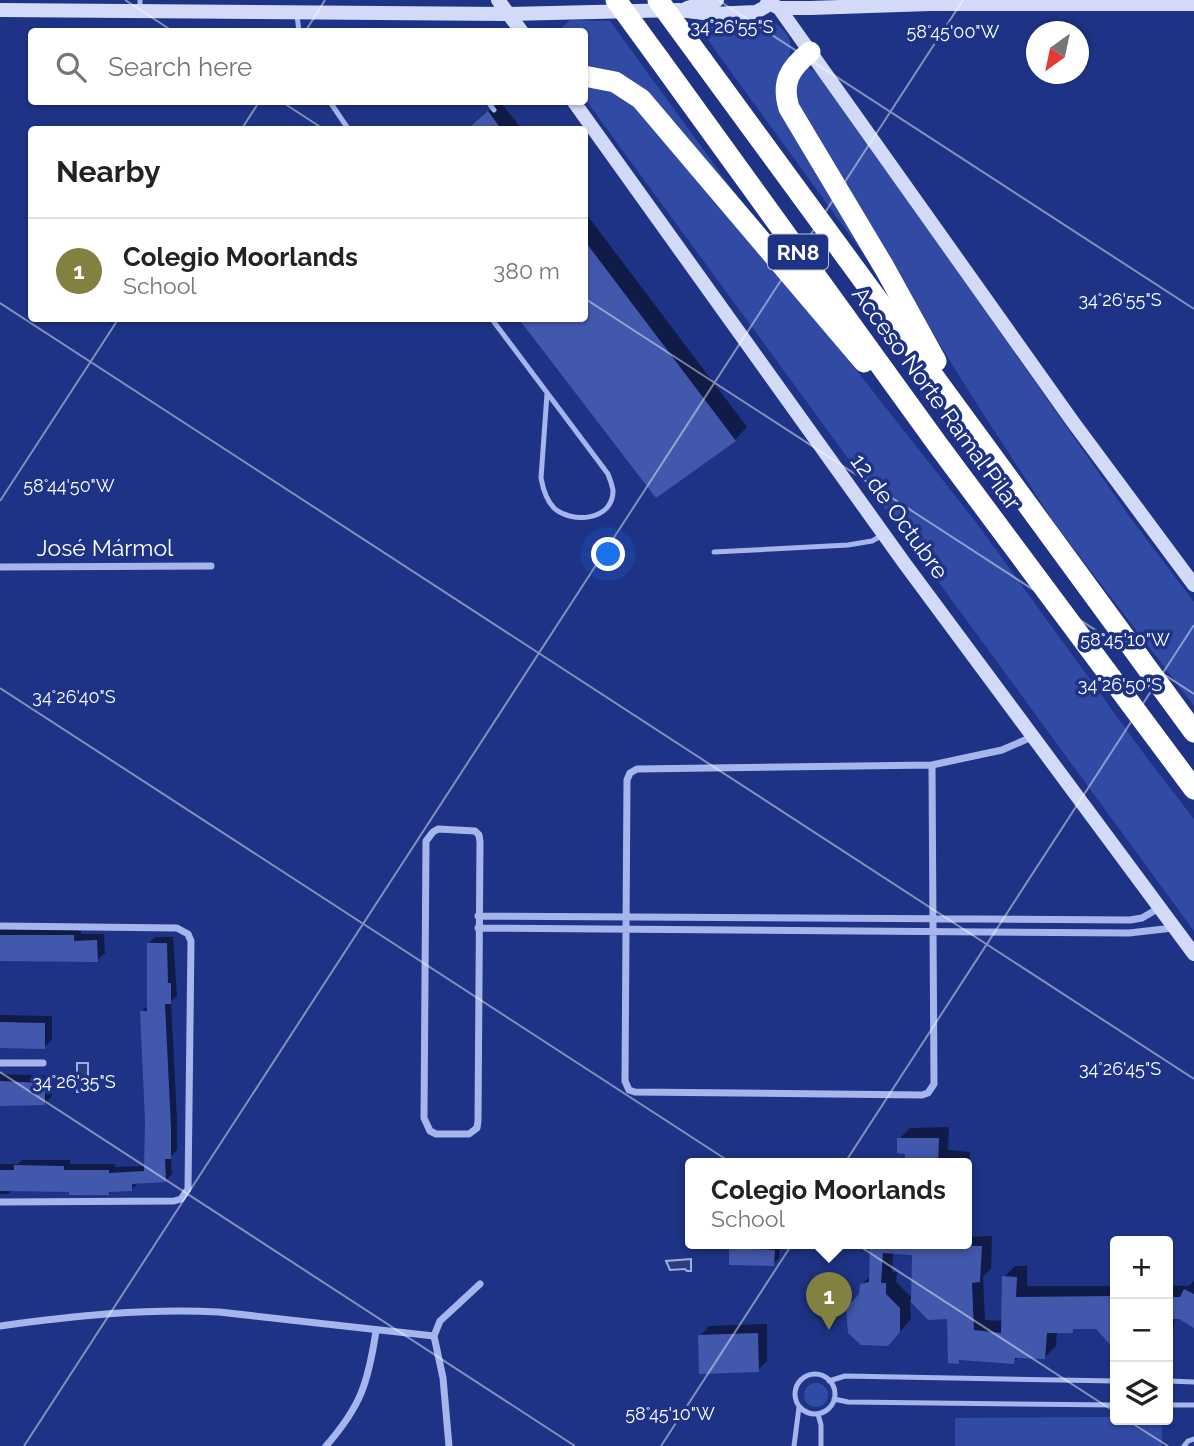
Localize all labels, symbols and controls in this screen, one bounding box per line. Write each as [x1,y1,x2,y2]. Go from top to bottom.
text: 34°26'55"S [690,16,774,37]
text: 58°45'00"W [907,21,1000,42]
north arrow [1026,21,1089,84]
search box [28,28,588,105]
icon: search [52,48,90,86]
text: Search here [108,52,252,82]
text: Nearby [56,154,160,189]
road number: RN8 [768,234,828,270]
text: Colegio Moorlands [123,242,358,272]
text: 1 [73,257,85,284]
text: 380 m [493,257,560,284]
text: School [123,272,197,299]
street label: Acceso Norte Ramal Pilar [847,281,1027,515]
text: 34°26'55"S [1078,289,1162,310]
street label: 12 de Octubre [846,448,954,584]
text: 58°44'50"W [23,475,115,496]
street label: José Mármol [37,534,174,561]
your location [591,537,625,571]
text: 58°45'10"W [1080,629,1170,650]
text: 34°26'50"S [1078,674,1162,695]
text: 34°26'40"S [32,686,116,707]
text: 34°26'45"S [1079,1058,1161,1079]
text: 34°26'35"S [32,1071,116,1092]
popup [685,1158,972,1249]
text: Colegio Moorlands [711,1175,946,1205]
text: School [711,1205,785,1232]
map controls [1110,1236,1173,1425]
button: + [1110,1236,1173,1299]
pin: 1 [806,1272,852,1330]
button: − [1110,1299,1173,1362]
button: layers [1110,1362,1173,1425]
text: 58°45'10"W [625,1403,715,1424]

